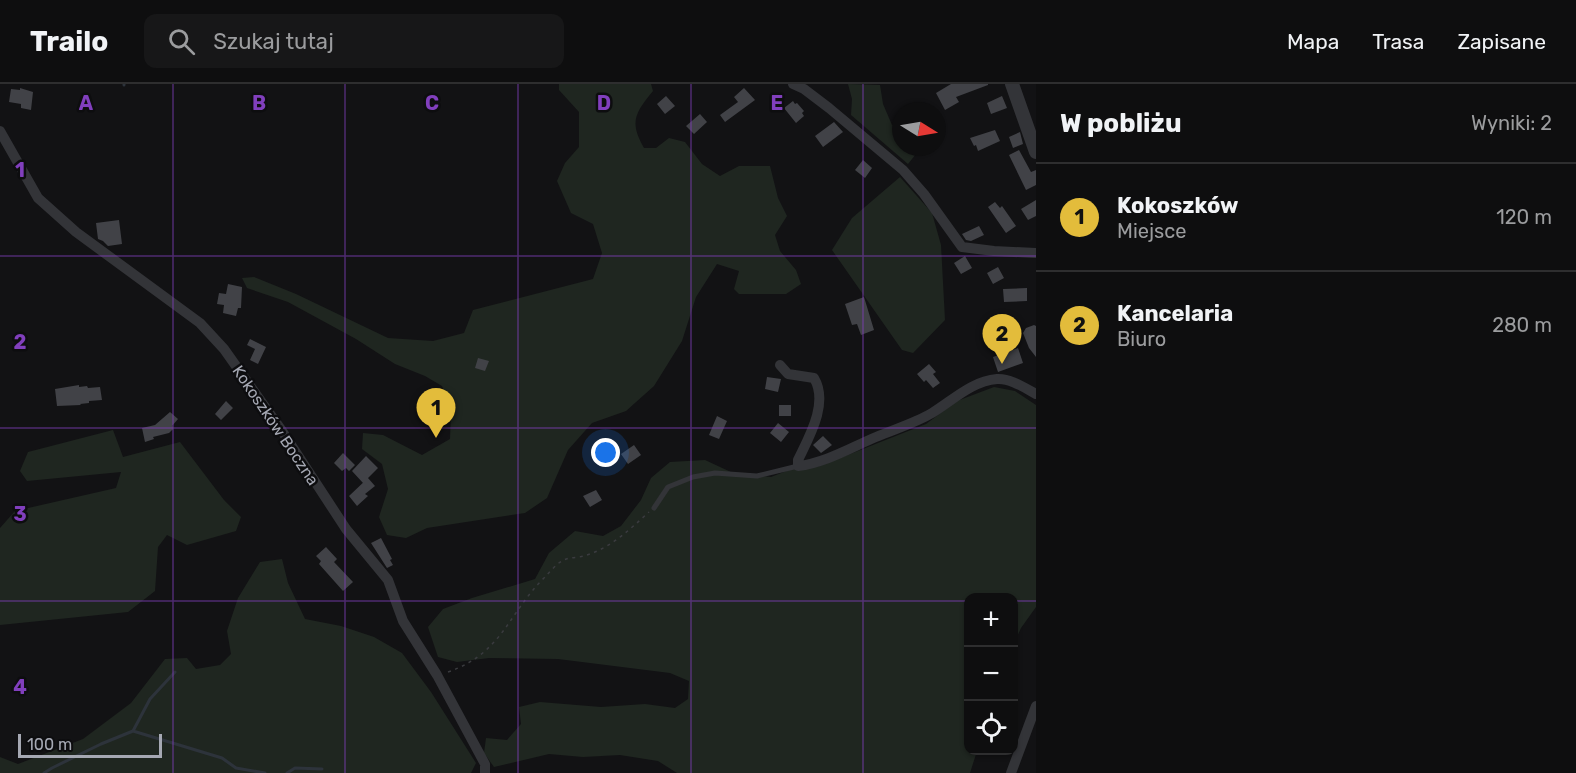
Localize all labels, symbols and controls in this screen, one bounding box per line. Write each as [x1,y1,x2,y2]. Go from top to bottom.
search box [144,14,564,68]
text: Trailo [30,25,108,58]
icon: search [165,25,198,58]
text: Szukaj tutaj [213,28,334,55]
text: Mapa [1287,29,1339,54]
text: Trasa [1372,29,1424,54]
text: Zapisane [1457,29,1546,54]
text: A [79,91,94,115]
text: B [252,91,266,115]
text: C [425,91,439,115]
text: D [597,91,611,115]
text: E [771,91,783,115]
north arrow [892,102,946,156]
text: W pobliżu [1060,108,1182,139]
text: Wyniki: 2 [1471,111,1552,135]
text: 1 [15,158,25,182]
text: Kokoszków [1117,192,1238,219]
text: 1 [1075,205,1084,229]
text: 120 m [1496,205,1552,229]
text: Miejsce [1117,219,1186,243]
text: Kancelaria [1117,300,1233,327]
text: 2 [1073,313,1086,337]
text: 280 m [1492,313,1552,337]
pin: 2 [982,314,1022,364]
text: Biuro [1117,327,1166,351]
text: 2 [14,330,27,354]
street label: Kokoszków Boczna [228,362,323,489]
pin: 1 [416,388,456,438]
your location [591,438,620,467]
text: 3 [13,502,27,526]
map controls [964,593,1018,755]
button: + [964,593,1018,647]
button: − [964,647,1018,701]
text: 4 [13,675,27,699]
button: locate [964,701,1018,755]
scale bar [18,731,162,758]
text: 100 m [27,735,72,754]

